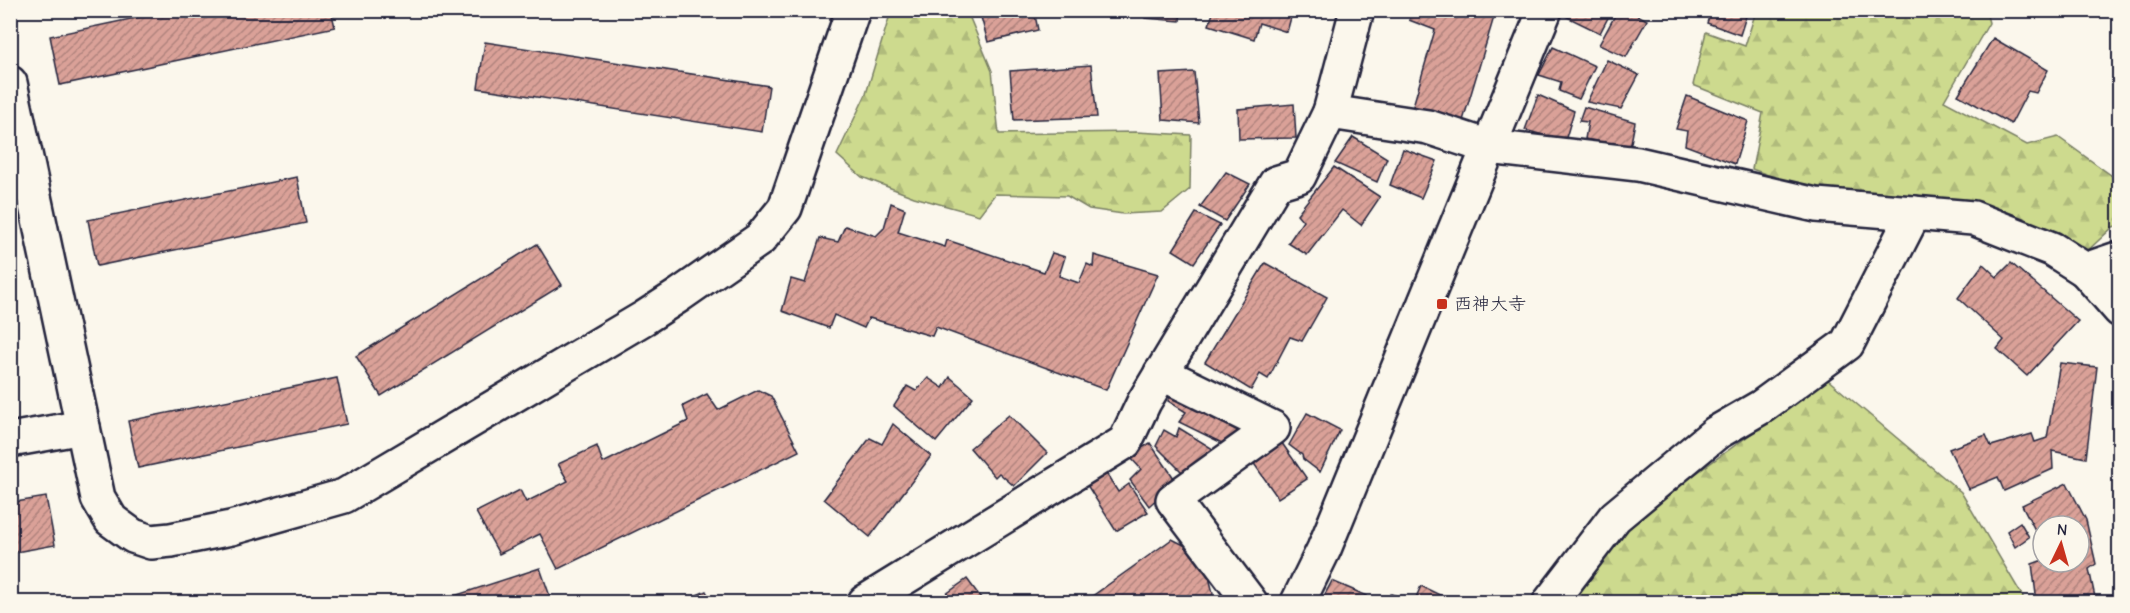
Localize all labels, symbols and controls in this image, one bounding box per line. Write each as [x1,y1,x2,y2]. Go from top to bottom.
place label: 西神大寺 [1454,294,1526,315]
marker: 西神大寺 [1435,297,1449,311]
north arrow [2031,514,2091,574]
text: N [2056,521,2068,539]

